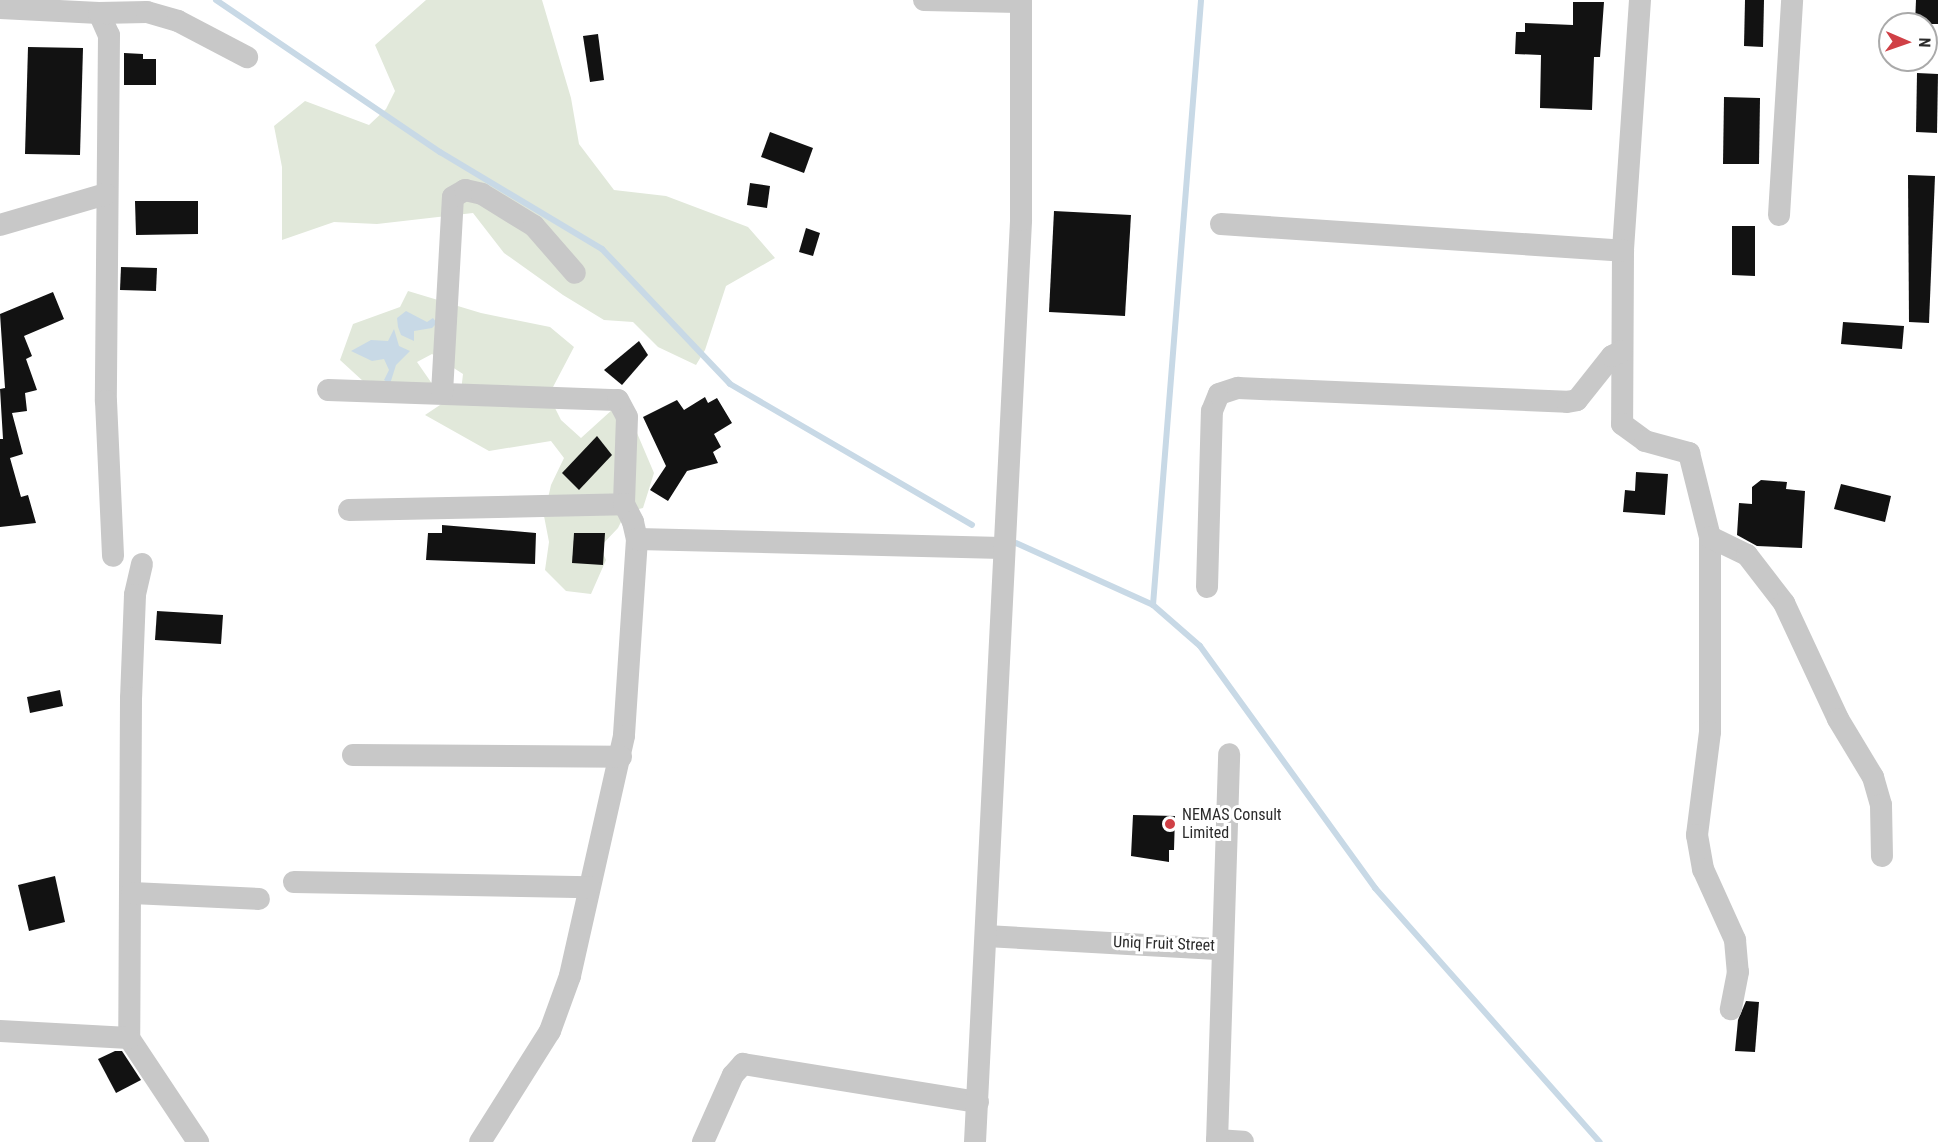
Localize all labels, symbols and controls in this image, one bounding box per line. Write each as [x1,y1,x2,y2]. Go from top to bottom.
north arrow [1878,12,1938,72]
text: N [1915,37,1934,48]
place label: NEMAS Consult Limited [1182,805,1282,843]
marker: NEMAS Consult Limited [1163,817,1177,831]
street label: Uniq Fruit Street [1113,933,1215,955]

